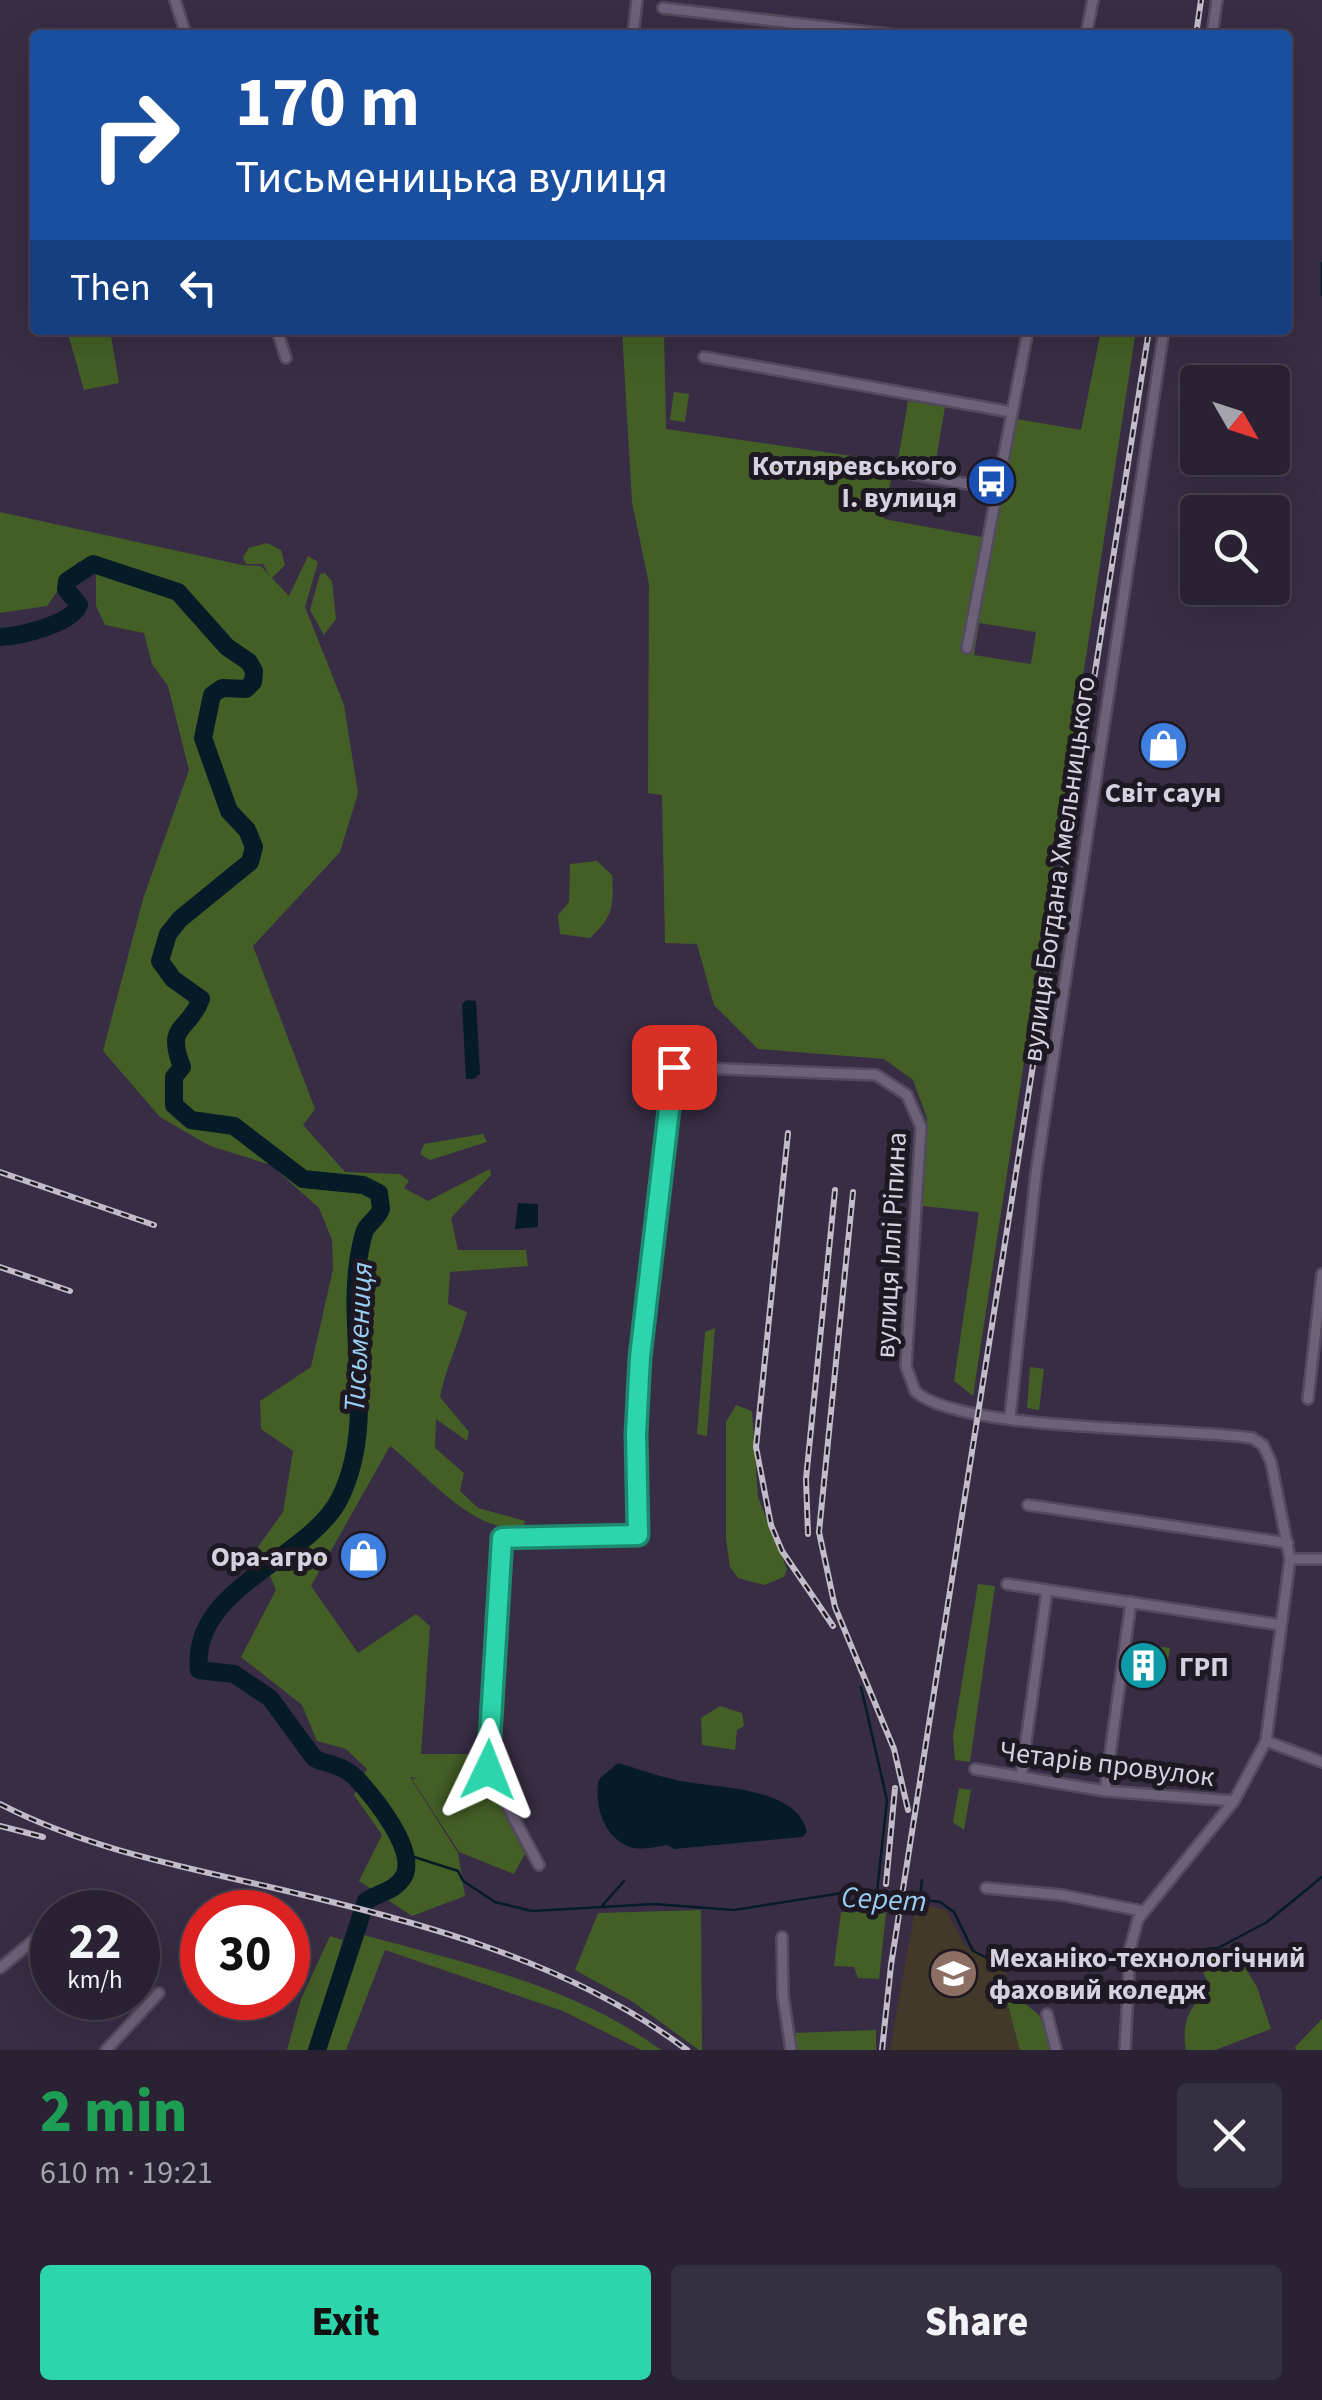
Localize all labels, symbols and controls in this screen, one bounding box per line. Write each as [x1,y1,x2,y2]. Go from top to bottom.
text: 170 m [235,53,420,153]
icon: right [70,70,200,200]
text: Тисьменицька вулиця [235,146,668,210]
icon: left [171,260,226,315]
text: Then [70,261,151,315]
north arrow [1180,365,1290,475]
map controls [1180,365,1290,605]
place label: Котляревського І. вулиця [752,446,957,518]
bus stop icon: Котляревського І. вулиця [966,455,1018,507]
button: search [1180,495,1290,605]
street label: вулиця Богдана Хмельницького [1012,674,1106,1065]
shop icon: Світ саун [1137,719,1189,771]
place label: Світ саун [1105,773,1221,813]
pin [632,1025,717,1110]
icon: arrive [647,1040,702,1095]
street label: вулиця Іллі Ріпина [865,1131,917,1359]
water label: Тисьмениця [333,1261,384,1413]
shop icon: Ора-агро [337,1530,389,1582]
place label: Ора-агро [211,1537,328,1577]
building icon: ГРП [1118,1640,1170,1692]
place label: ГРП [1179,1647,1229,1687]
position arrow [436,1718,540,1822]
street label: Четарів провулок [997,1731,1217,1797]
water label: Серет [840,1876,928,1923]
speed limit sign: 30 [180,1890,310,2020]
text: 22 [69,1907,121,1978]
place label: Механіко-технологічний фаховий коледж [989,1938,1305,2010]
school or university icon: Механіко-технологічний фаховий коледж [928,1947,980,1999]
text: km/h [67,1962,123,1998]
text: 2 min [40,2070,187,2155]
button: close [1177,2083,1282,2188]
text: 610 m · 19:21 [40,2150,213,2196]
button: Exit [40,2265,651,2380]
button: Share [671,2265,1282,2380]

